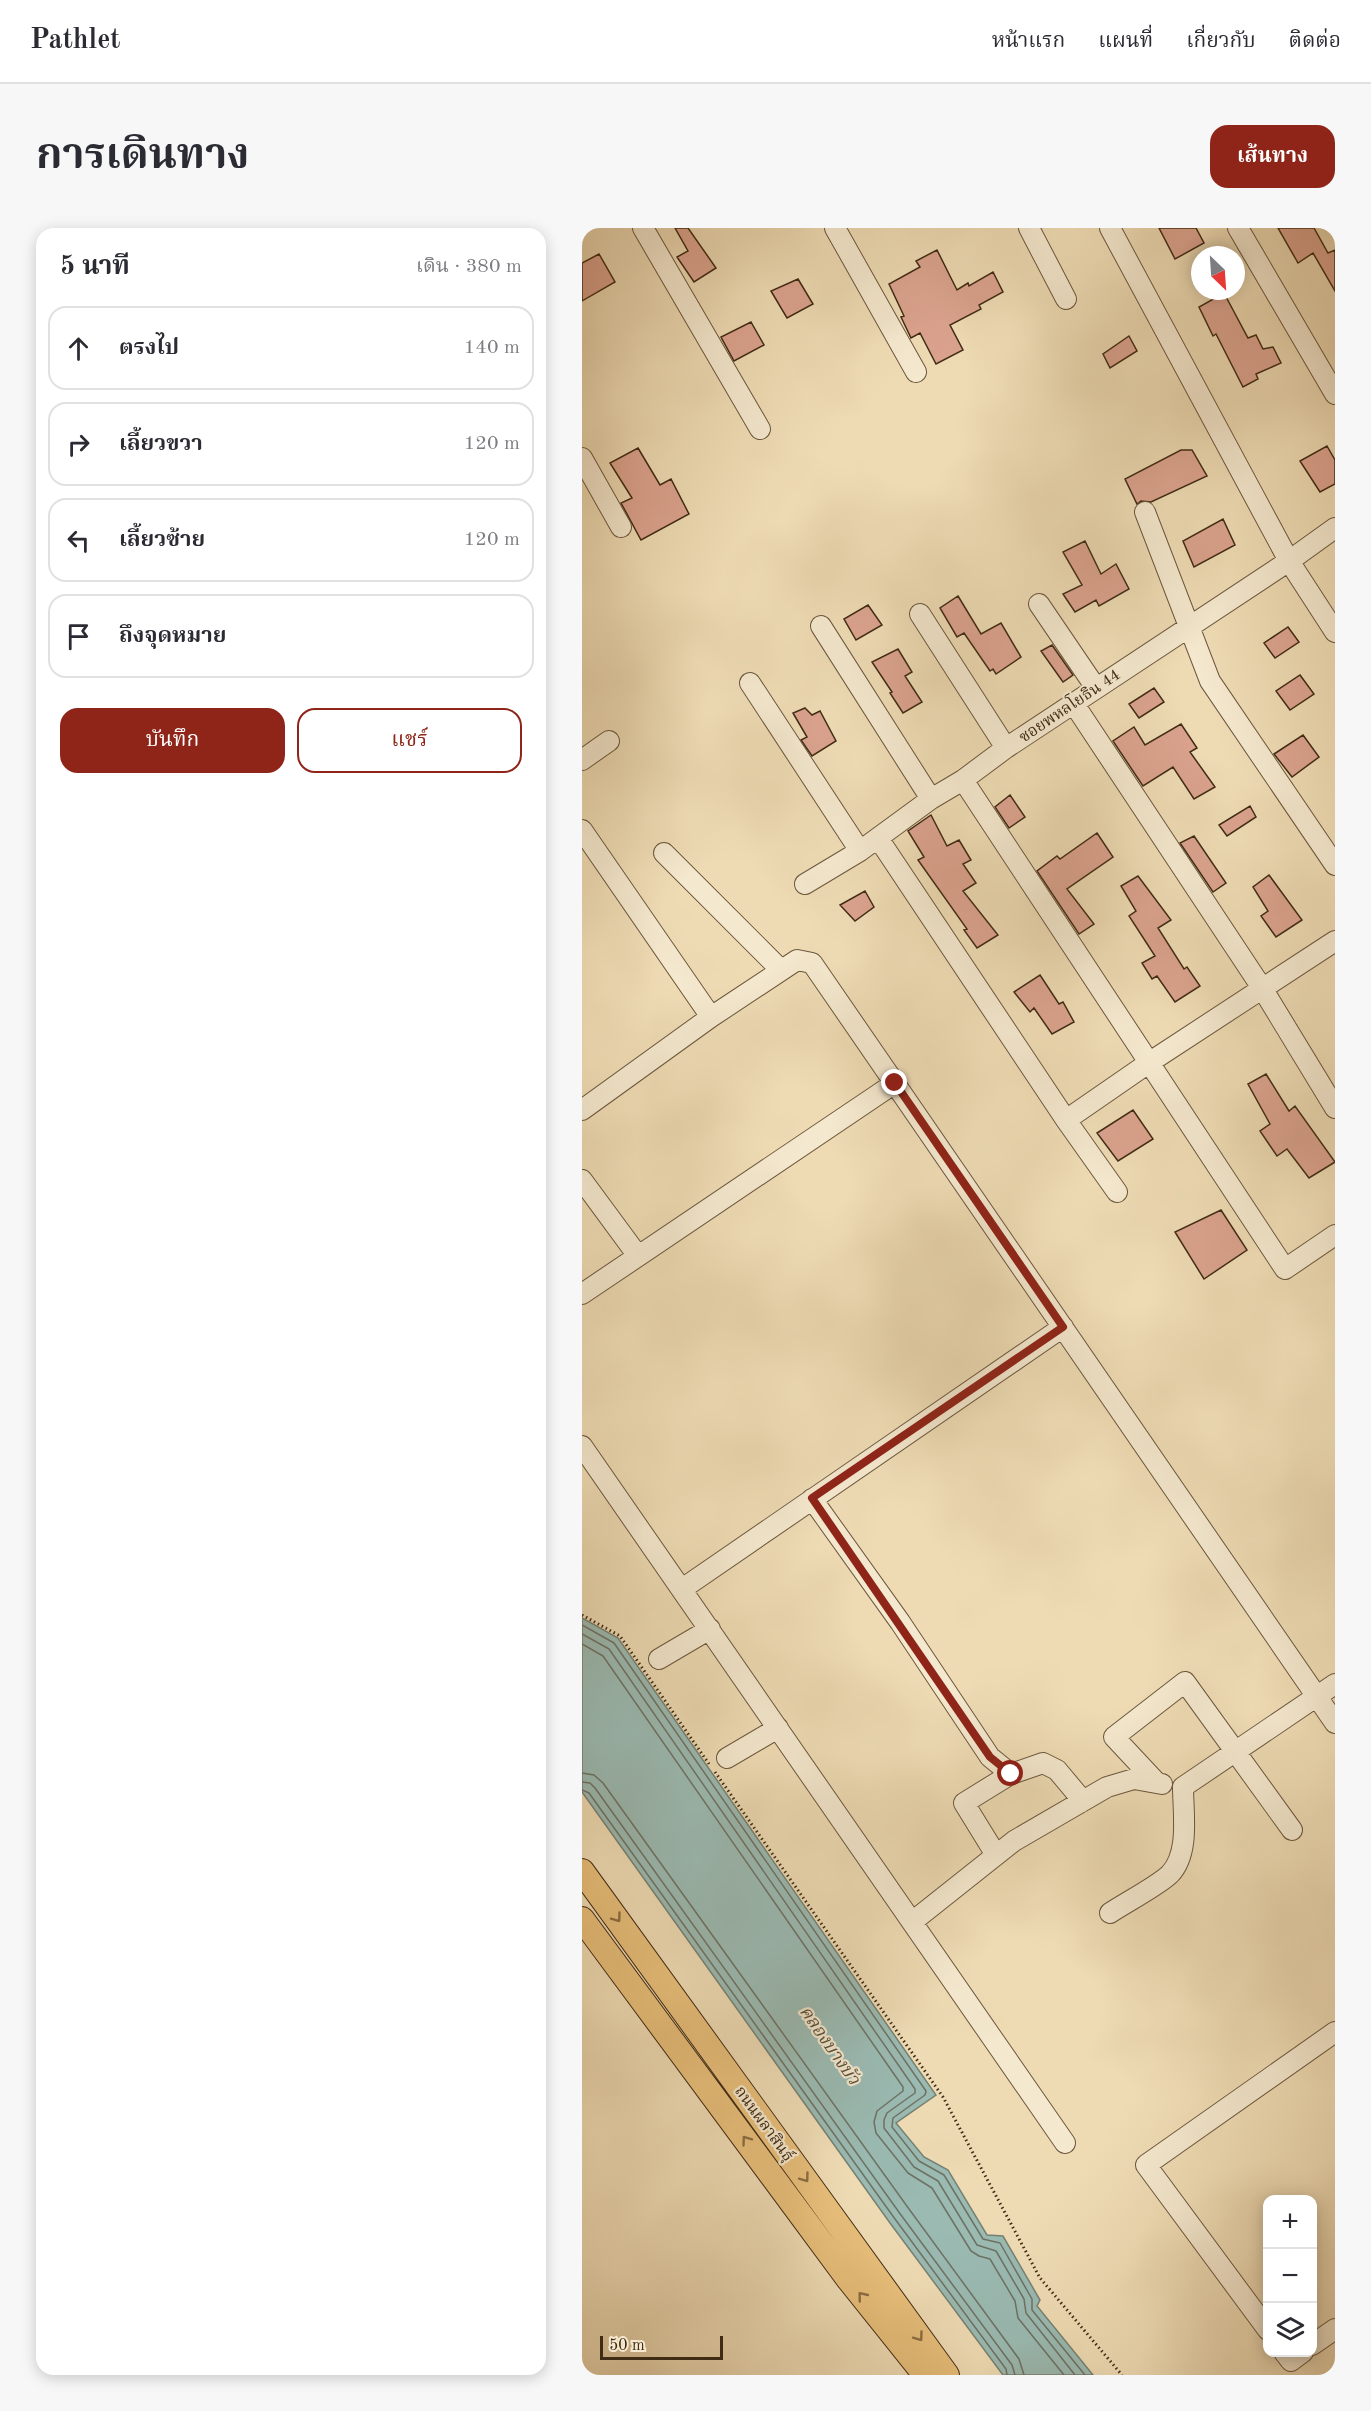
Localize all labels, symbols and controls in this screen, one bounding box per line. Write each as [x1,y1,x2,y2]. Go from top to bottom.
text: Pathlet [30,27,121,55]
text: หน้าแรก [992,31,1065,52]
text: แผนที่ [1098,31,1153,52]
text: เกี่ยวกับ [1186,31,1256,52]
text: ติดต่อ [1289,31,1341,52]
button: เส้นทาง [1210,125,1335,188]
text: การเดินทาง [36,136,249,178]
north arrow [1191,246,1245,300]
text: 5 นาที [60,254,130,280]
text: เดิน · 380 m [416,257,522,277]
icon: ahead [62,332,95,365]
text: ตรงไป [119,337,179,359]
text: 140 m [464,338,520,358]
icon: right [62,428,95,461]
text: เลี้ยวขวา [119,433,203,455]
text: 120 m [464,434,520,454]
icon: left [62,524,95,557]
text: เลี้ยวซ้าย [119,529,205,551]
text: 120 m [464,530,520,550]
icon: arrive [62,620,95,653]
text: ถึงจุดหมาย [119,625,226,647]
street label: ซอยพหลโยธิน 44 [1014,664,1124,746]
button: บันทึก [60,708,285,773]
button: แชร์ [297,708,522,773]
route end [881,1069,907,1095]
route start [997,1760,1023,1786]
one-way arrow [609,1912,620,1923]
water label: คลองบางบัว [796,2002,864,2089]
street label: ถนนผลาสินธุ์ [729,2082,798,2166]
one-way arrow [742,2135,753,2146]
one-way arrow [798,2172,809,2183]
map controls [1263,2195,1317,2357]
button: + [1263,2195,1317,2249]
button: − [1263,2249,1317,2303]
one-way arrow [859,2292,870,2303]
button: layers [1263,2303,1317,2357]
one-way arrow [912,2330,923,2341]
scale bar [600,2333,723,2360]
text: 50 m [609,2338,645,2354]

